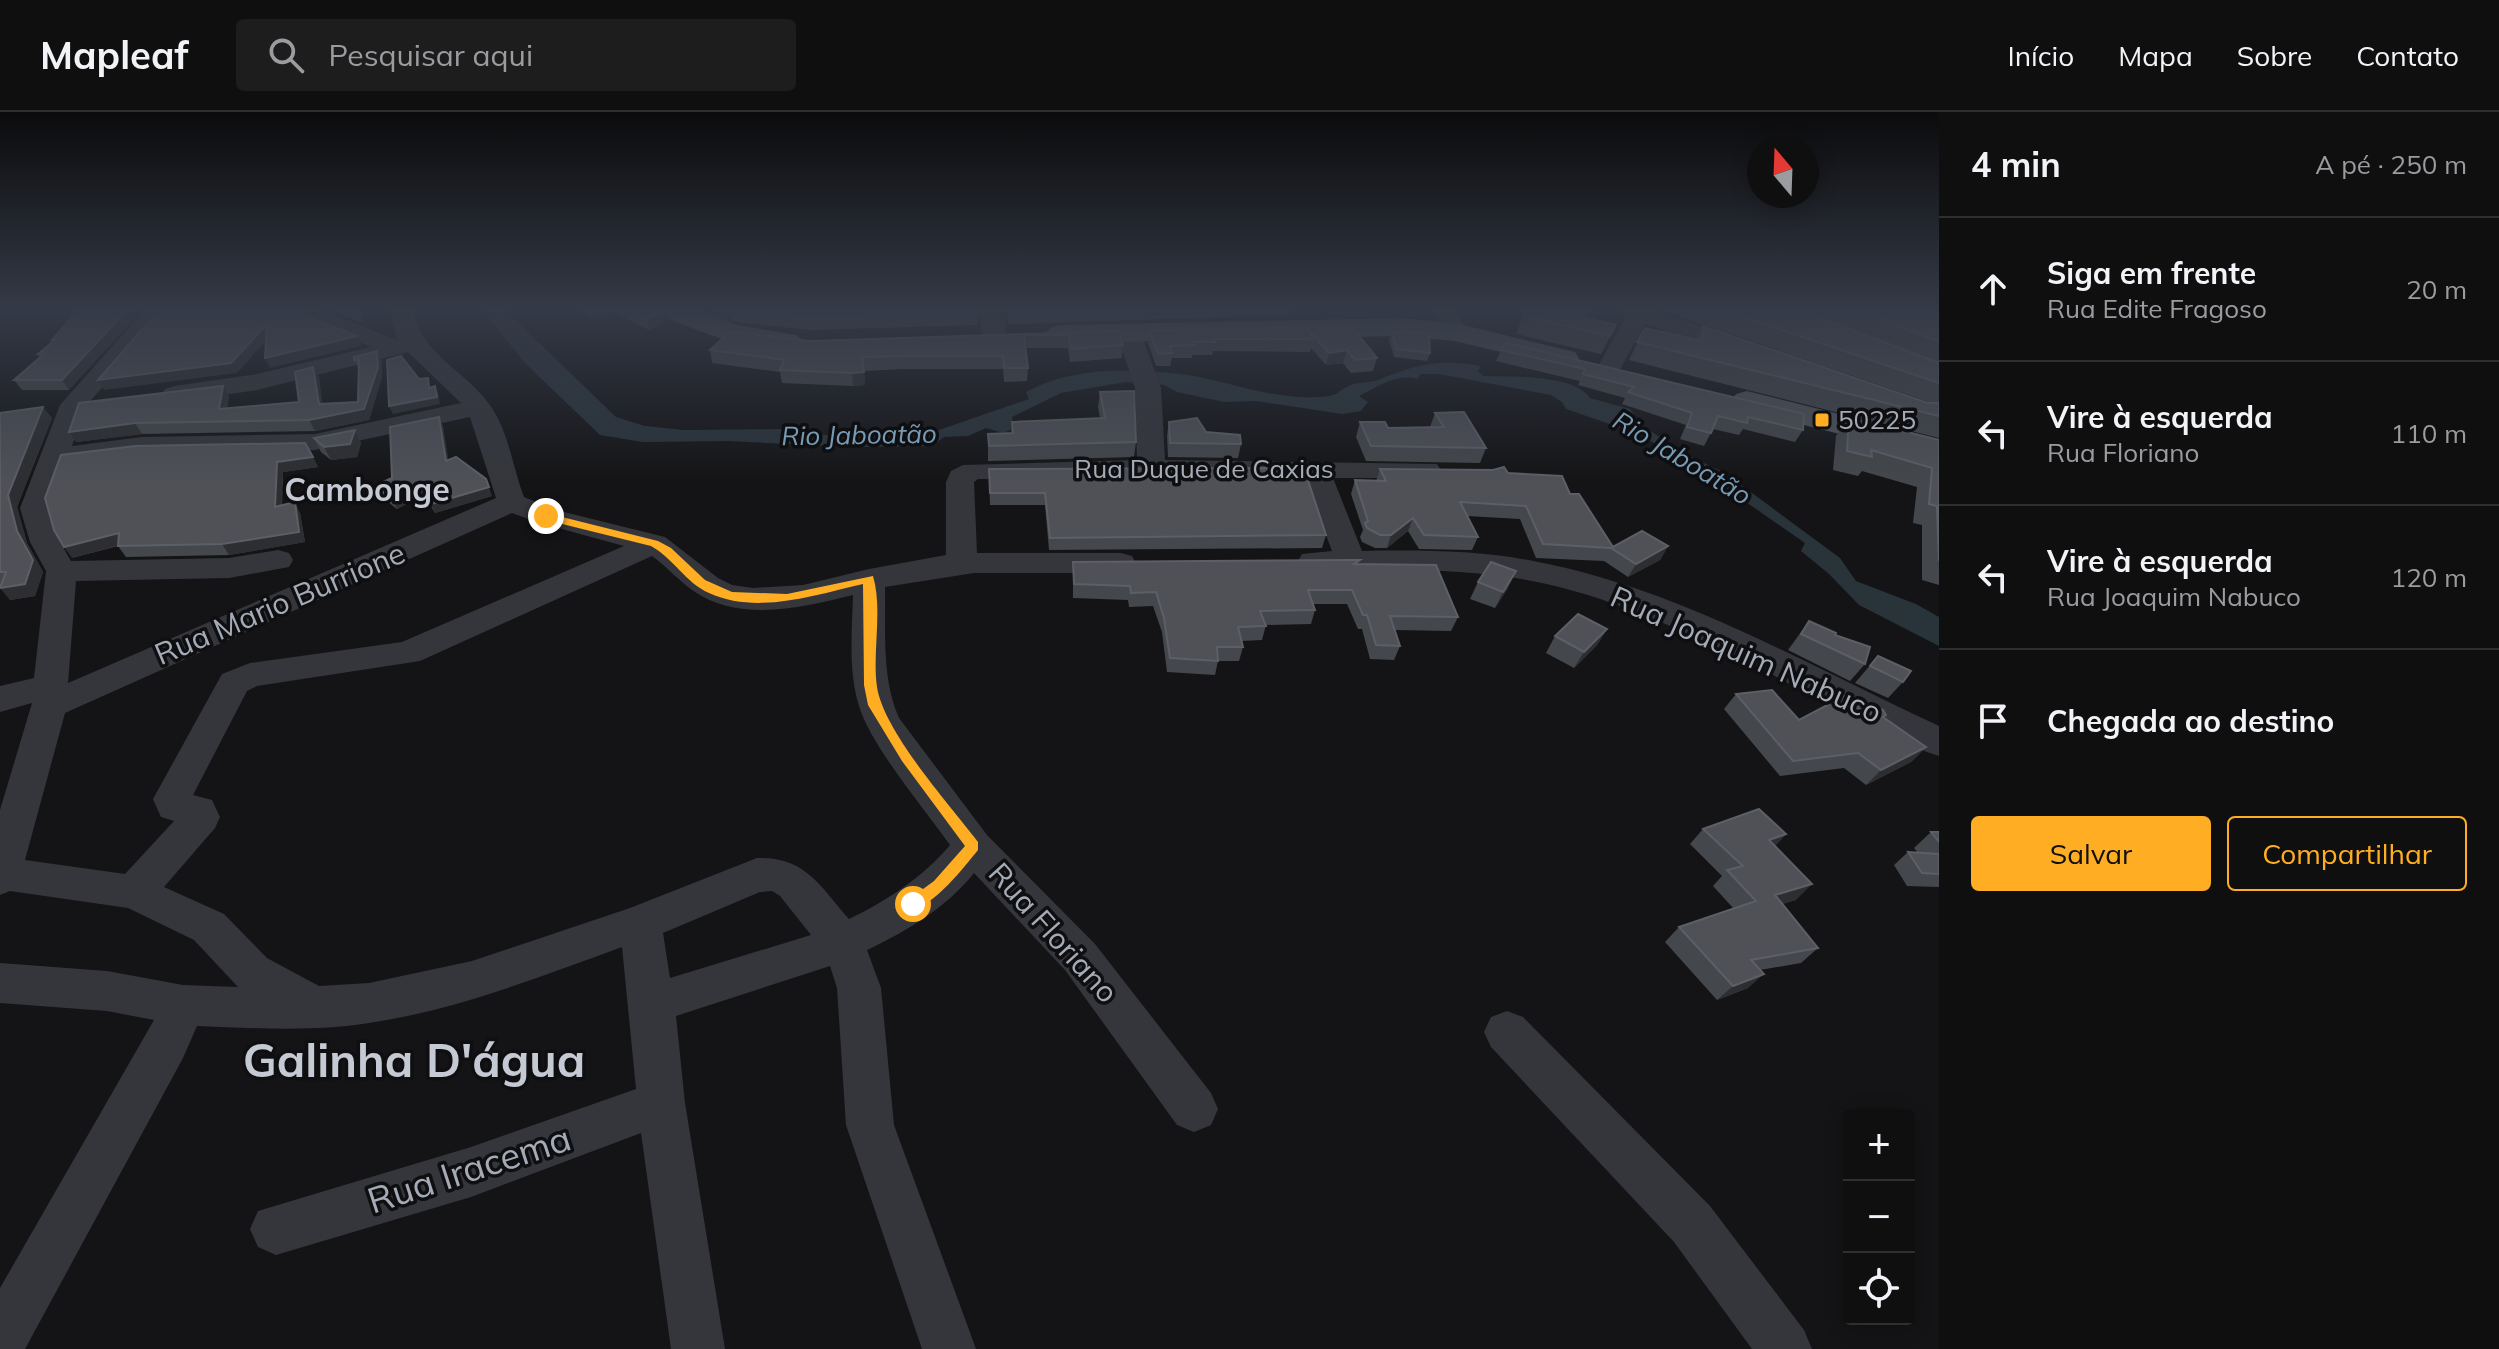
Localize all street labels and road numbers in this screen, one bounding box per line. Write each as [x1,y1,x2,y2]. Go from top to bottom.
street label: Rua Duque de Caxias [1074,452,1334,485]
street label: Rua Mario Burrione [149,533,411,673]
street label: Rua Joaquim Nabuco [1605,577,1888,731]
street label: Rua Floriano [981,854,1127,1010]
street label: Rua Iracema [362,1115,576,1222]

